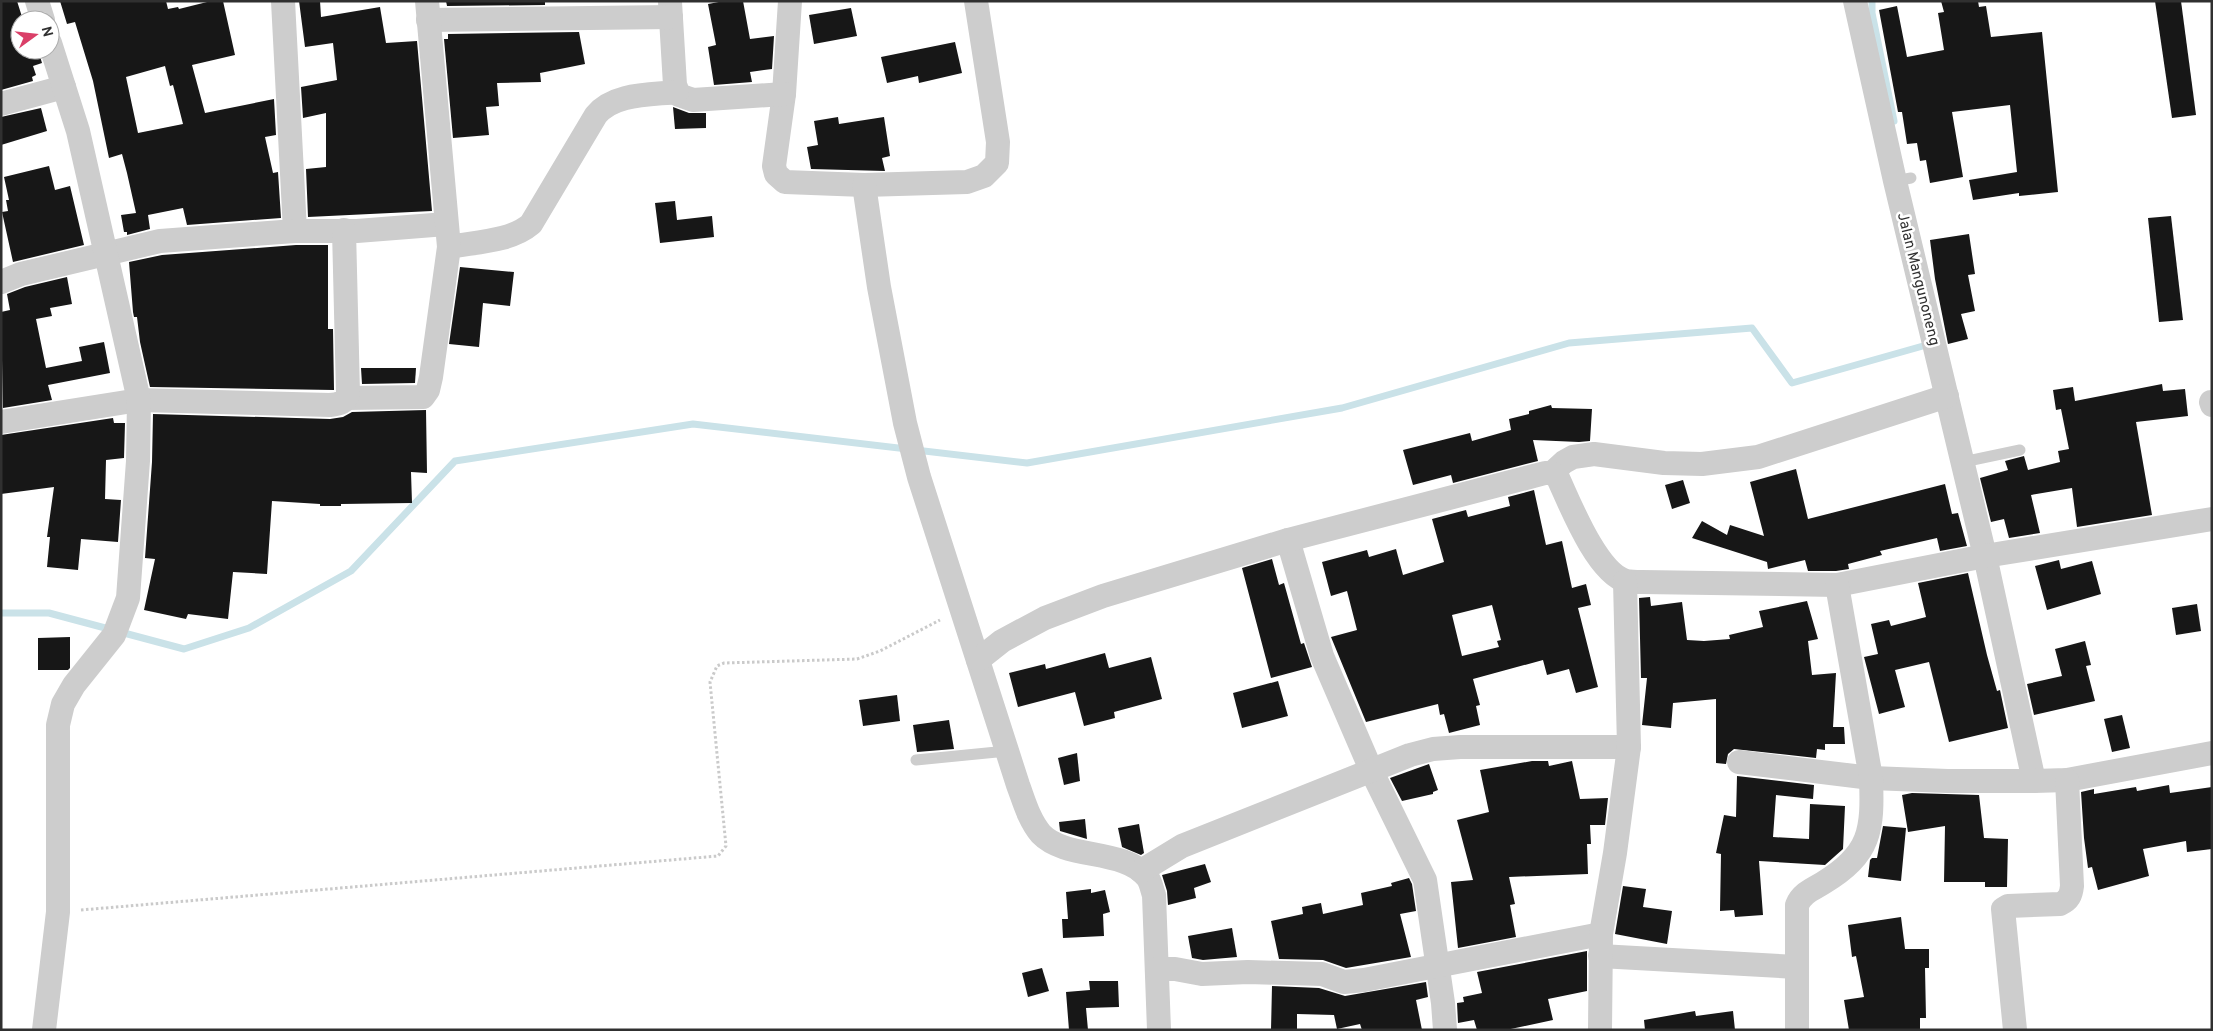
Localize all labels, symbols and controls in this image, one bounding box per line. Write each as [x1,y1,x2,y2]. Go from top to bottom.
north arrow [10,10,60,60]
text: N [37,25,56,39]
street label: Jalan Mangunoneng [1892,211,1943,348]

